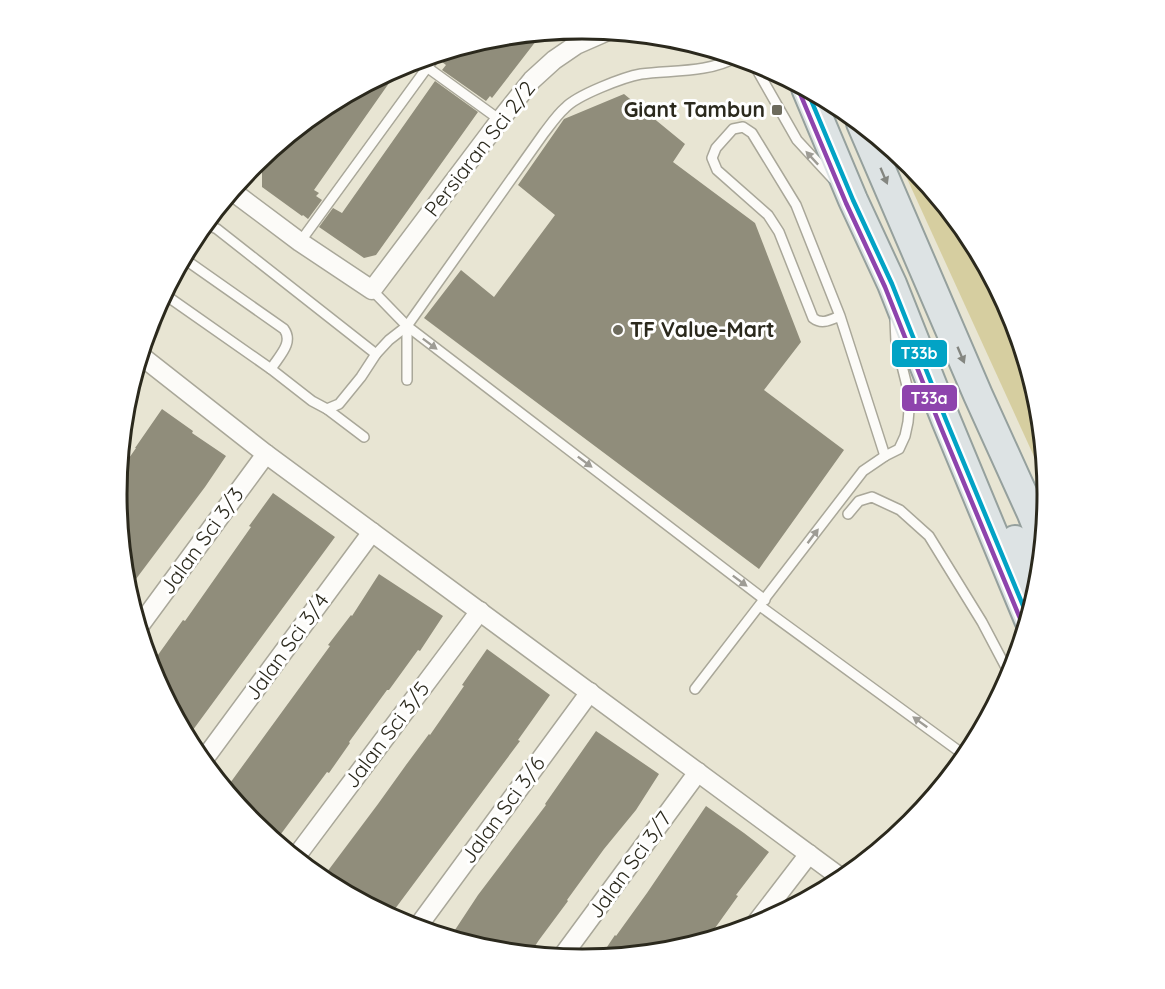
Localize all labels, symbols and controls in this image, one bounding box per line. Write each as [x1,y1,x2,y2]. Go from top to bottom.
street label: Persiaran Sci 2/2 [418,75,540,221]
place label: Giant Tambun [624,96,765,122]
marker: Giant Tambun [770,103,784,117]
one-way arrow [805,150,819,165]
one-way arrow [879,168,889,186]
place label: TF Value-Mart [630,316,775,342]
marker: TF Value-Mart [611,323,625,337]
one-way arrow [422,338,438,350]
line badge: T33b [891,339,948,368]
text: T33b [900,343,938,363]
one-way arrow [956,347,966,365]
line badge: T33a [901,384,958,412]
text: T33a [910,388,948,408]
one-way arrow [577,456,592,468]
street label: Jalan Sci 3/3 [154,482,249,599]
one-way arrow [807,529,819,545]
one-way arrow [732,574,747,586]
street label: Jalan Sci 3/4 [239,588,334,705]
street label: Jalan Sci 3/5 [338,676,435,793]
one-way arrow [913,716,929,728]
street label: Jalan Sci 3/6 [455,751,550,868]
street label: Jalan Sci 3/7 [582,806,677,923]

